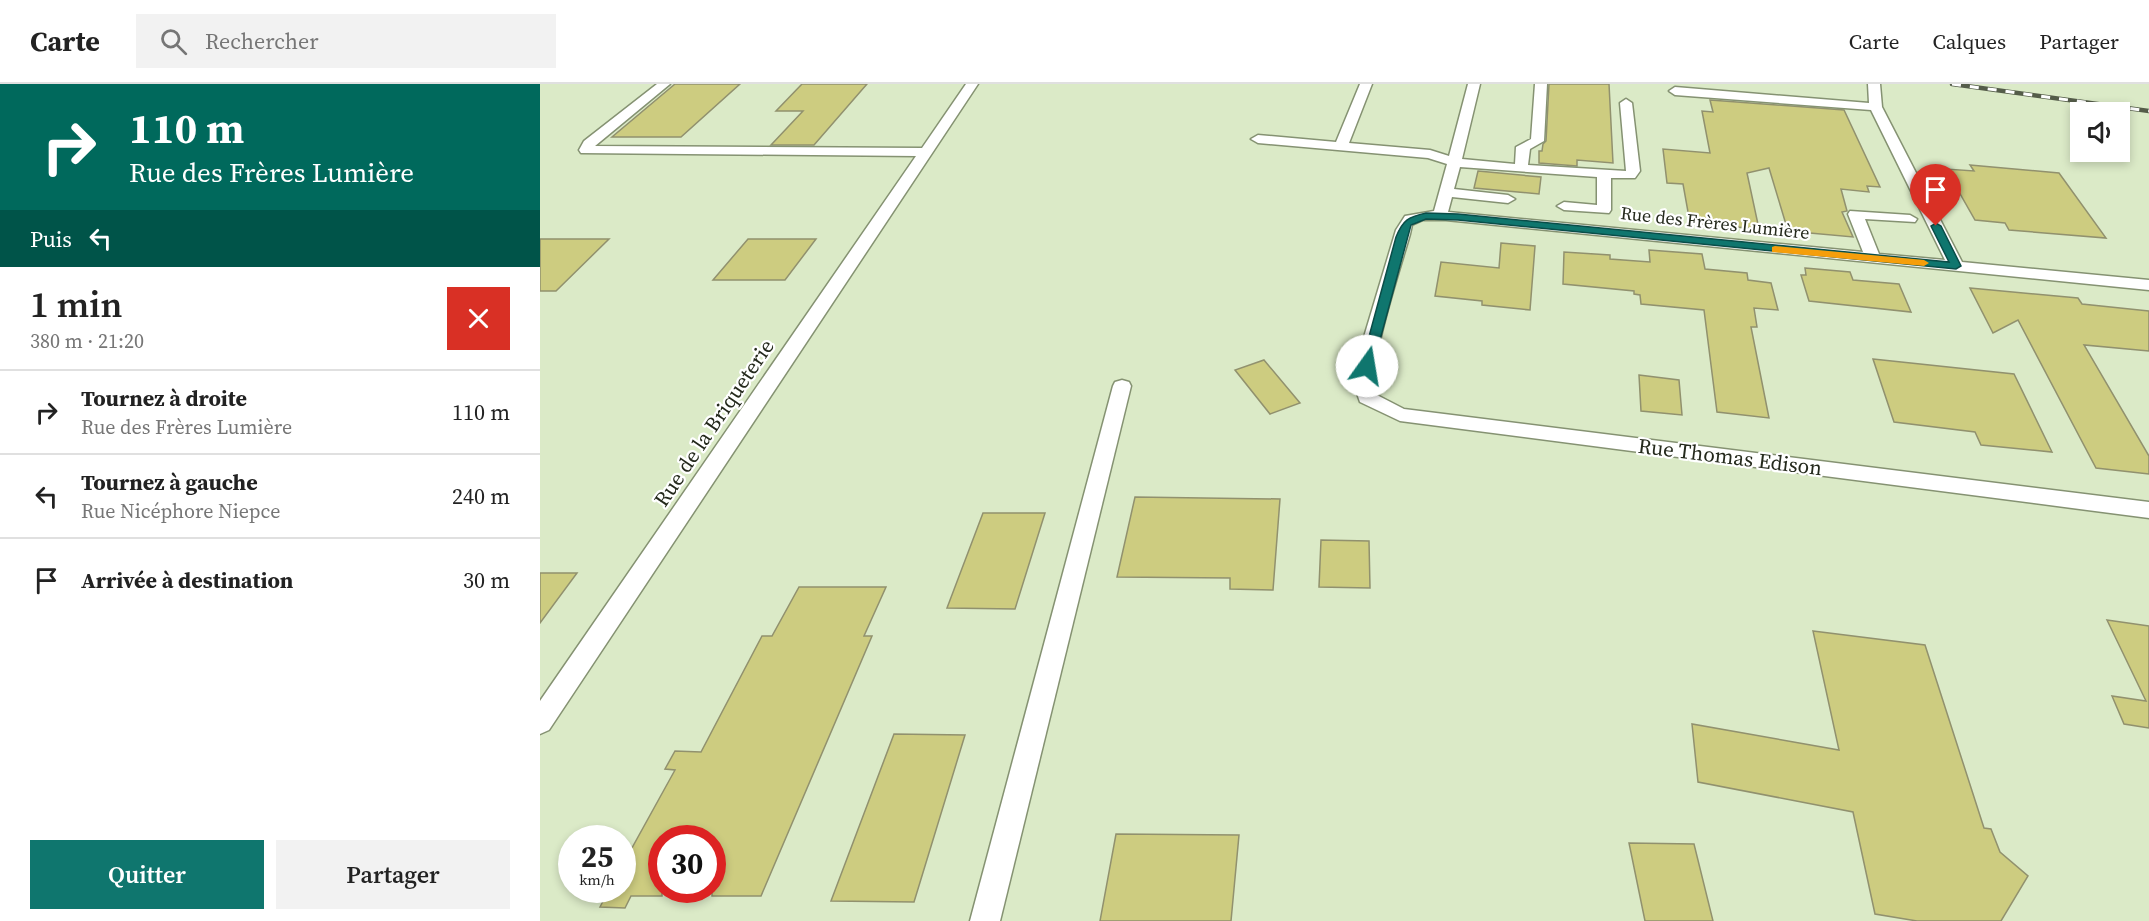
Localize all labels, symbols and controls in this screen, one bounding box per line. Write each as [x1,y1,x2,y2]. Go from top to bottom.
search box [136,14,556,68]
text: Carte [30,22,100,60]
icon: search [157,25,190,58]
text: Rechercher [205,26,319,56]
text: Carte [1849,27,1899,56]
text: Calques [1932,27,2006,56]
text: Partager [2039,27,2119,56]
text: 110 m [129,99,244,157]
map controls [2070,102,2130,162]
button: sound [2070,102,2130,162]
icon: right [30,108,108,186]
text: Rue des Frères Lumière [129,154,414,191]
pin [1910,164,1961,226]
icon: arrive [1919,173,1952,206]
street label: Rue des Frères Lumière [1619,200,1811,245]
icon: left [84,222,117,255]
text: Puis [30,224,72,254]
text: 1 min [30,280,122,329]
button: close [447,287,510,350]
text: 380 m · 21:20 [30,327,144,355]
street label: Rue de la Briqueterie [647,333,781,512]
position arrow [1335,334,1399,398]
text: Tournez à droite [81,383,247,413]
icon: right [30,396,63,429]
text: 110 m [452,397,510,427]
text: Rue des Frères Lumière [81,413,292,441]
street label: Rue Thomas Edison [1636,431,1824,482]
text: Tournez à gauche [81,467,258,497]
icon: left [30,480,63,513]
text: 240 m [452,481,510,511]
text: Rue Nicéphore Niepce [81,497,280,525]
icon: arrive [30,564,63,597]
text: Arrivée à destination [81,565,293,595]
text: 30 m [463,565,510,595]
speed limit sign: 30 [648,825,726,903]
text: 25 [581,836,613,877]
button: Quitter [30,840,264,909]
button: Partager [276,840,510,909]
text: km/h [579,869,615,890]

